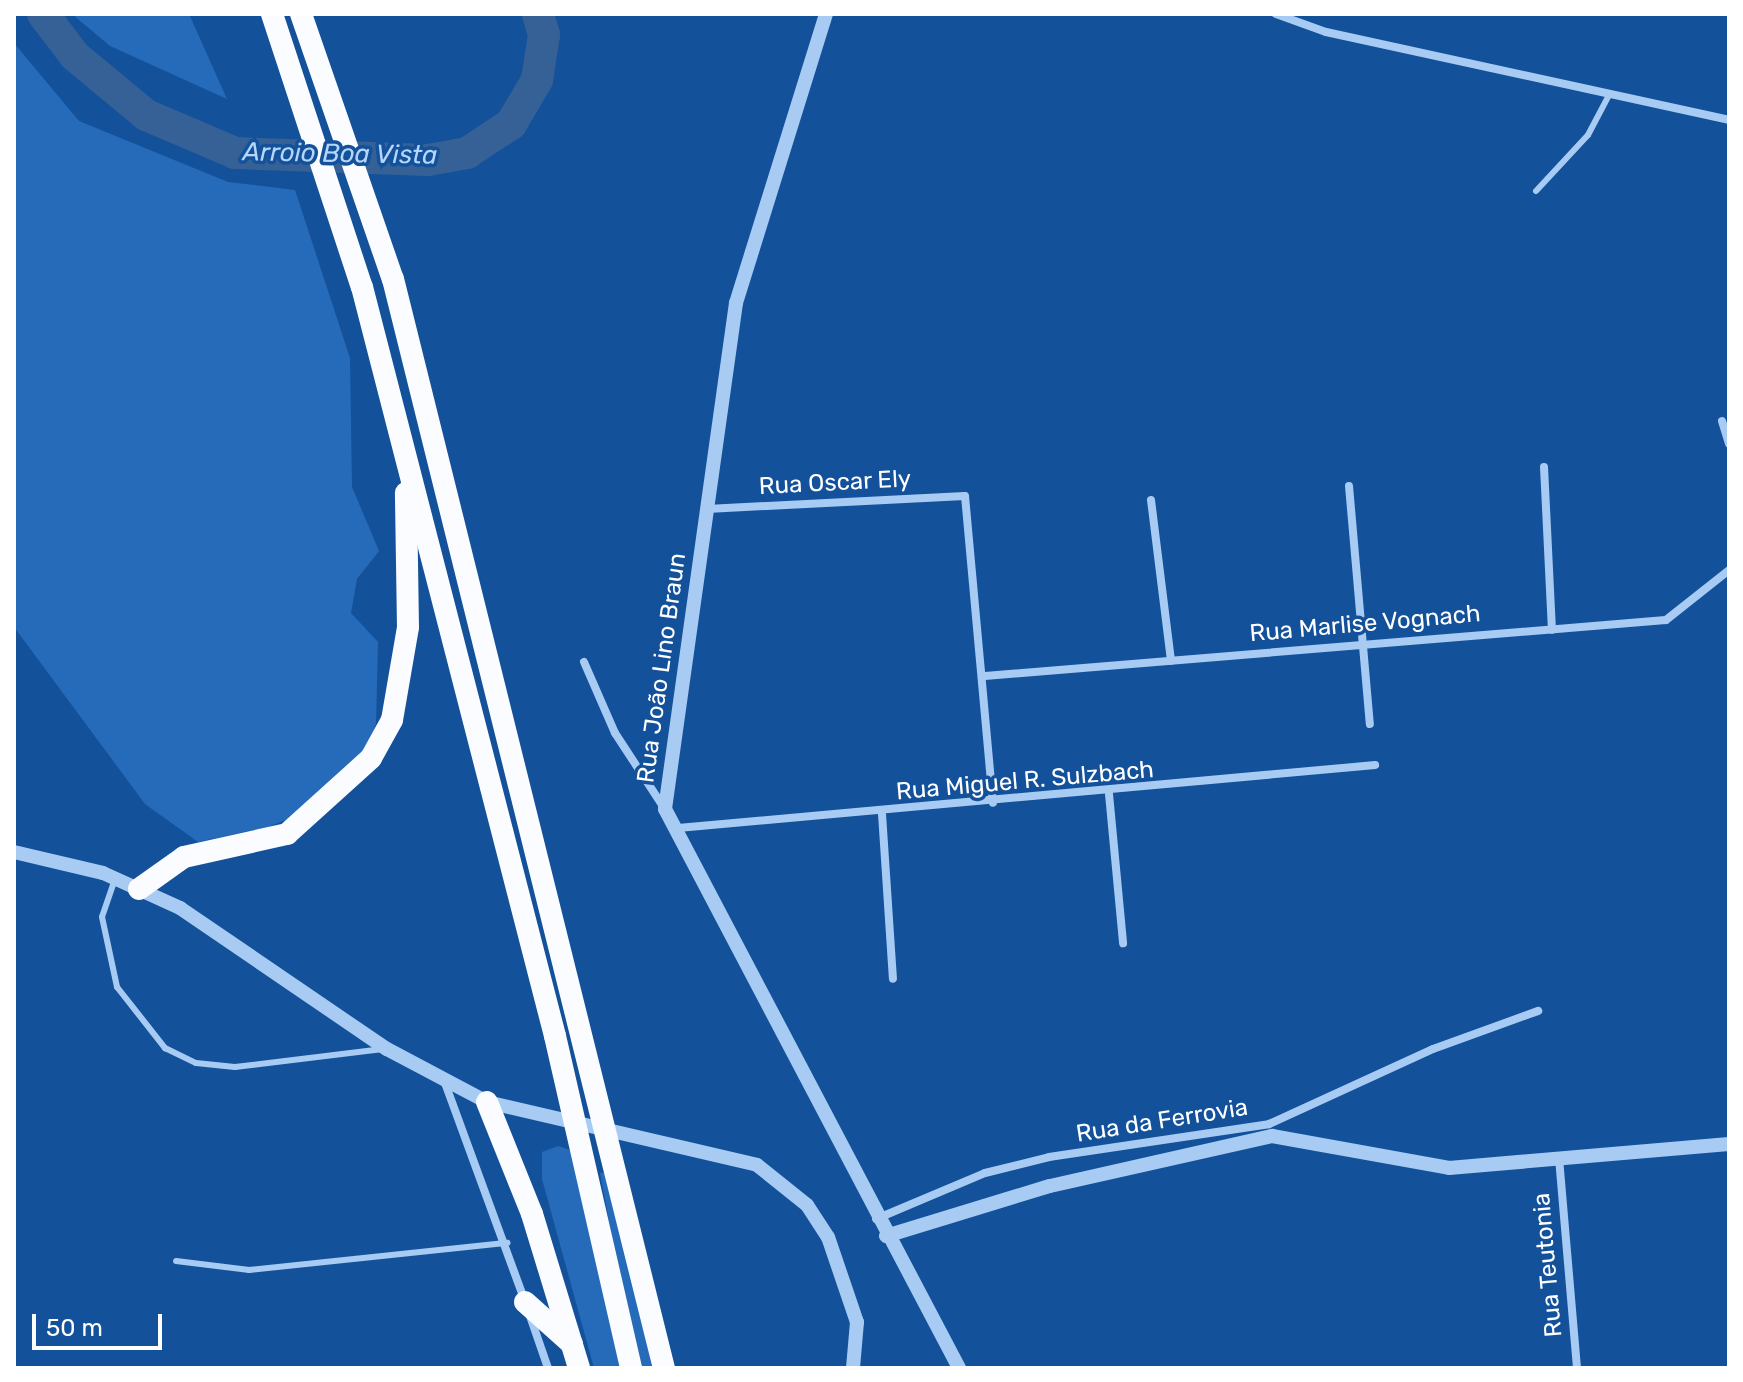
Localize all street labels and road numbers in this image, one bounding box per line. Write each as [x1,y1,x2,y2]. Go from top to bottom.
street label: Rua Oscar Ely [758,465,912,501]
street label: Rua João Lino Braun [632,551,692,785]
street label: Rua Marlise Vognach [1248,600,1482,648]
street label: Rua Miguel R. Sulzbach [895,755,1155,807]
street label: Rua da Ferrovia [1074,1093,1250,1149]
street label: Rua Teutonia [1527,1191,1569,1339]

